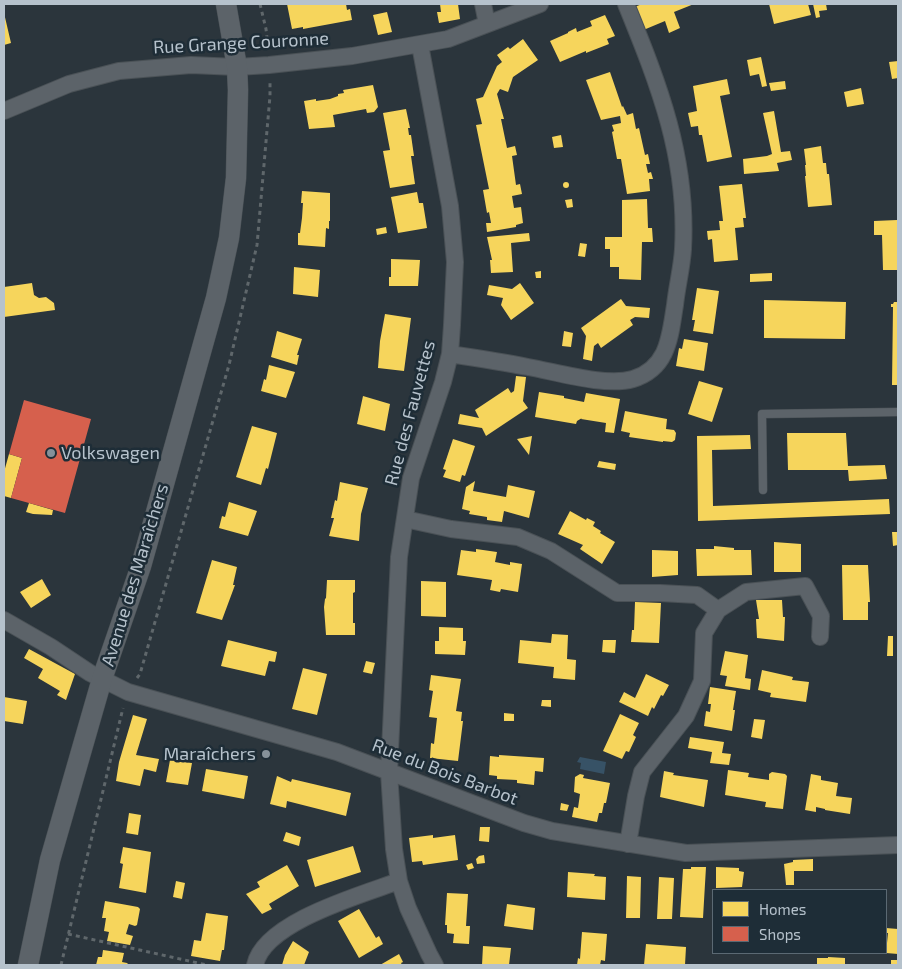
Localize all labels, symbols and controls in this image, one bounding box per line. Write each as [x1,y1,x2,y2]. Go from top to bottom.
street label: Rue Grange Couronne [152,28,330,58]
street label: Rue des Fauvettes [380,338,440,488]
place label: Volkswagen [61,442,160,464]
marker: Volkswagen [45,447,57,459]
street label: Avenue des Maraîchers [97,481,173,669]
street label: Rue du Bois Barbot [369,734,521,810]
place label: Maraîchers [163,743,256,765]
marker: Maraîchers [260,748,272,760]
legend [712,889,887,954]
text: Homes [759,900,806,918]
text: Shops [759,925,801,943]

